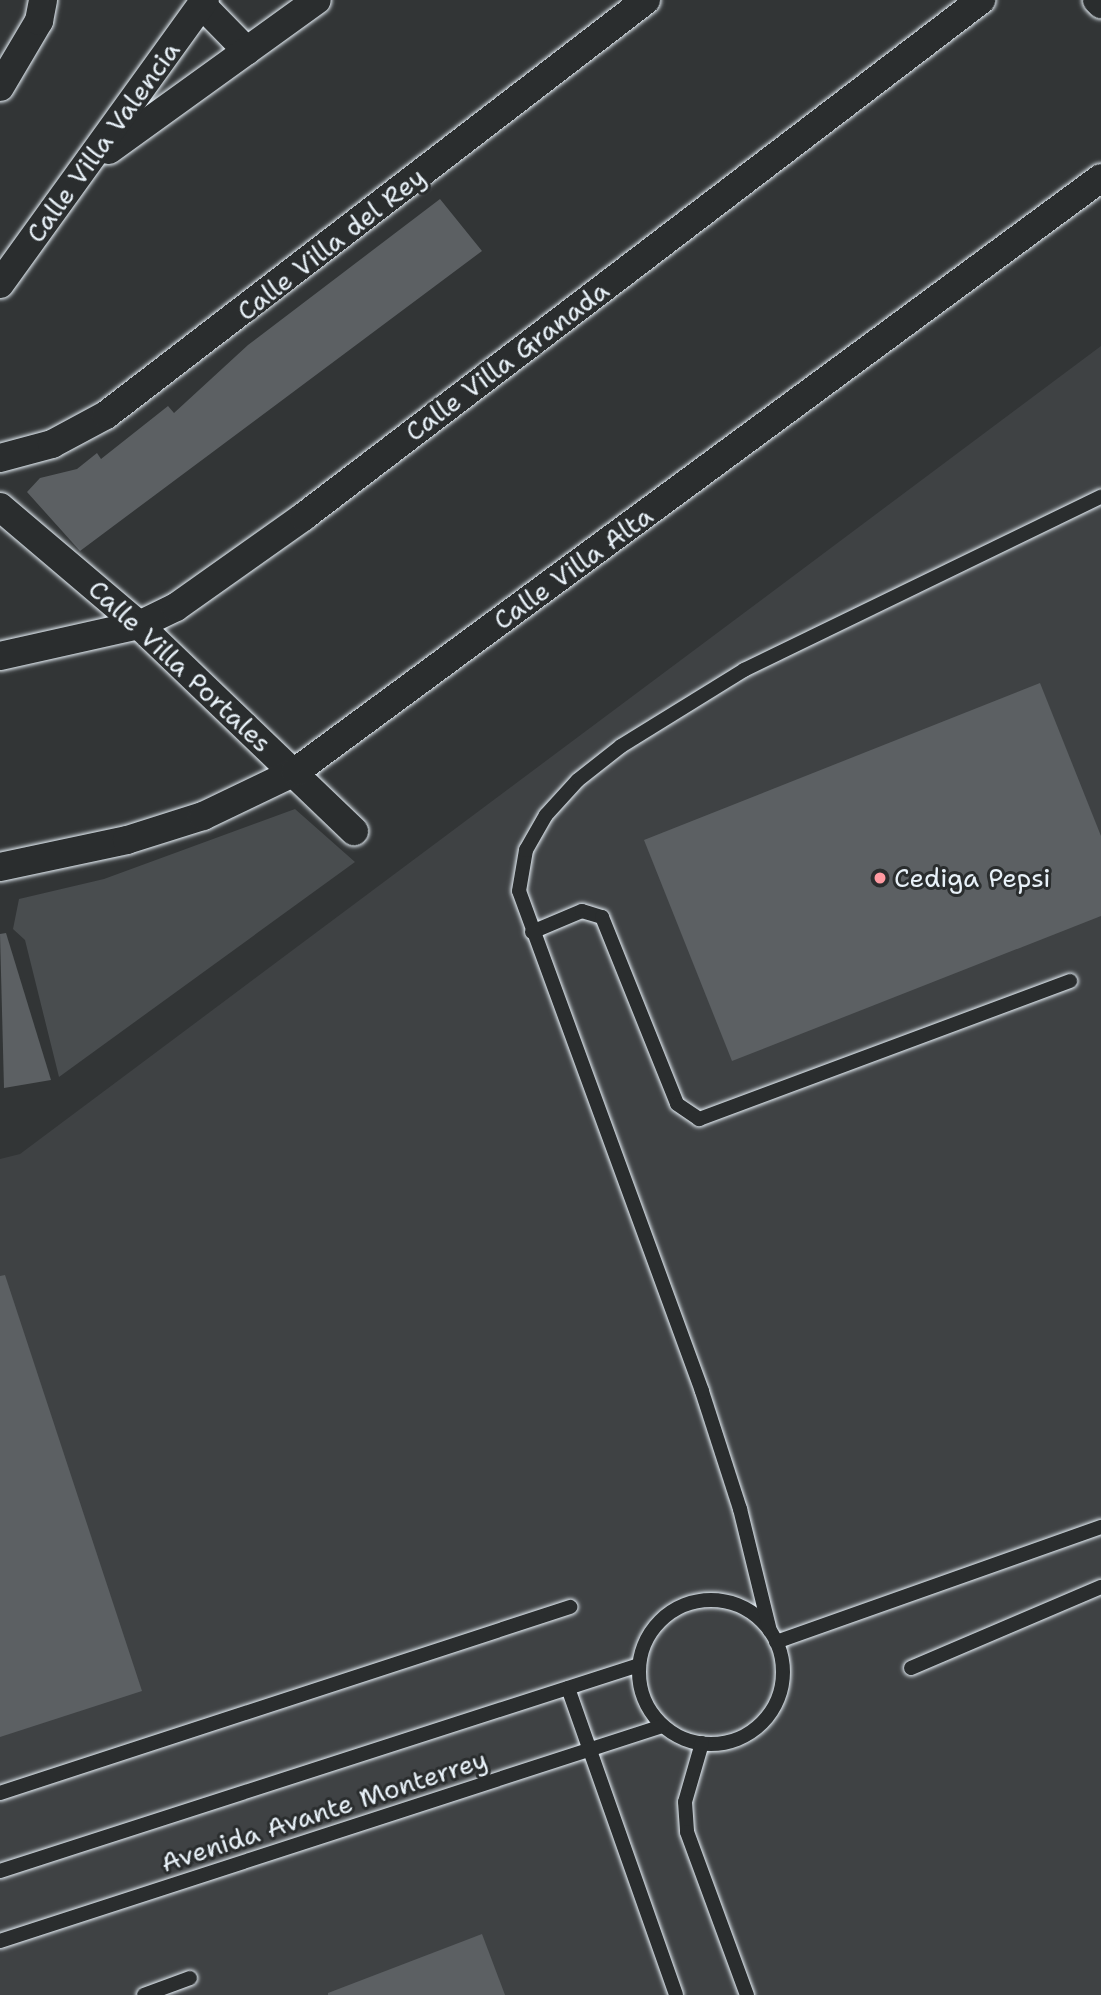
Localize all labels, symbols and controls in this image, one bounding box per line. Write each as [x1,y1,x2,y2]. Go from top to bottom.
street label: Calle Villa Valencia [20,35,186,249]
street label: Calle Villa del Rey [231,161,431,327]
street label: Calle Villa Granada [399,274,615,448]
street label: Calle Villa Alta [487,500,659,636]
street label: Calle Villa Portales [82,573,278,759]
place label: Cediga Pepsi [894,862,1051,894]
marker: Cediga Pepsi [872,870,888,886]
street label: Avenida Avante Monterrey [157,1743,491,1879]

